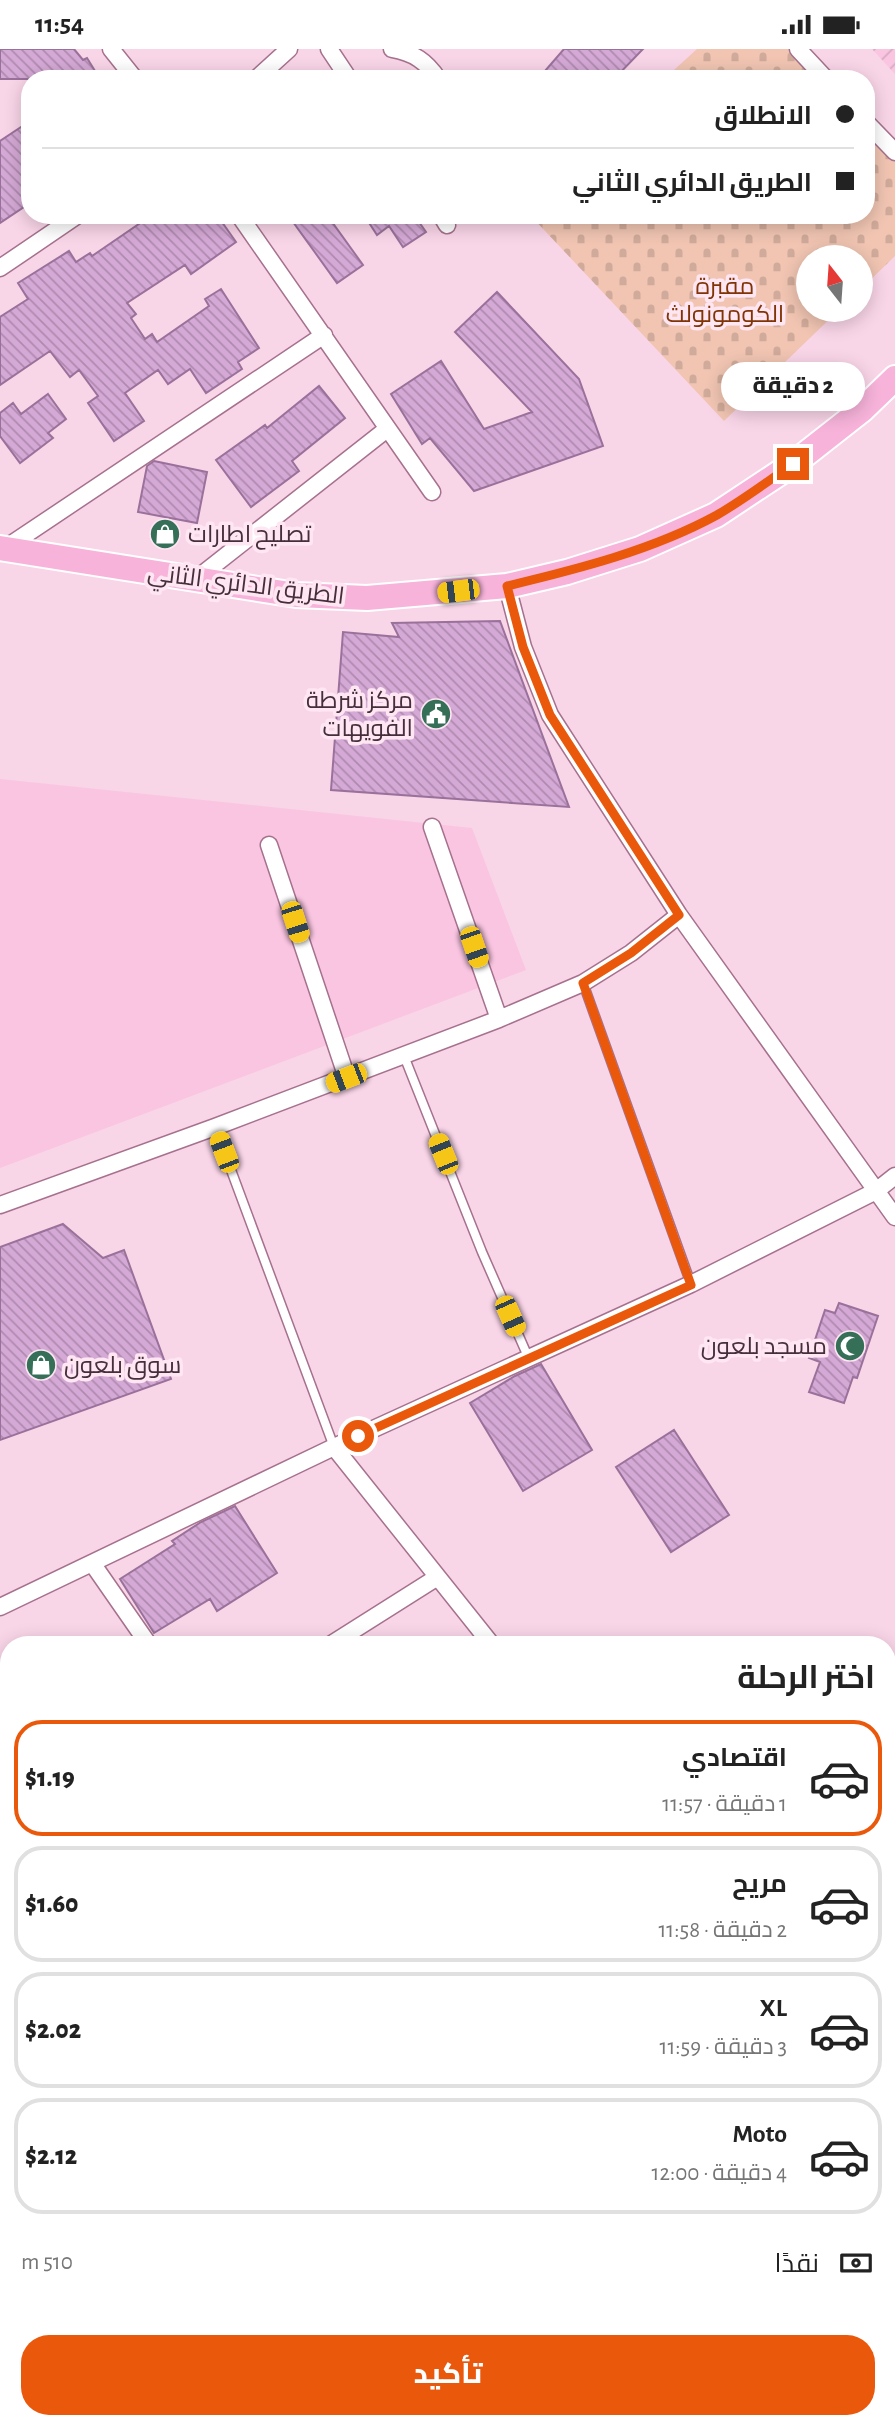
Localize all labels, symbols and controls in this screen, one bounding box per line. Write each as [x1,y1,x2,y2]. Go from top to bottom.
text: 11:54 [35,11,84,37]
text: الانطلاق [714,103,812,129]
text: الطريق الدائري الثاني [572,170,812,196]
north arrow [796,245,873,322]
map controls [796,245,873,322]
park label: مقبرة الكومونولث [666,275,784,327]
callout: 2 دقيقة [721,363,865,411]
text: 2 دقيقة [752,375,834,398]
route end [777,448,809,480]
shop icon: تصليح اطارات [148,517,182,551]
place label: تصليح اطارات [188,523,312,550]
street label: الطريق الدائري الثاني [145,560,346,615]
car [436,578,481,604]
place label: مركز شرطة الفويهات [306,688,413,742]
public building icon: مركز شرطة الفويهات [419,697,453,731]
car [279,899,312,945]
car [458,924,491,970]
car [323,1061,370,1095]
car [207,1129,242,1175]
car [426,1131,461,1177]
car [492,1293,529,1339]
mosque icon: مسجد بلعون [833,1329,867,1363]
place label: مسجد بلعون [701,1335,827,1360]
shop icon: سوق بلعون [24,1348,58,1382]
place label: سوق بلعون [64,1354,181,1380]
route start [342,1420,374,1452]
text: اختر الرحلة [737,1662,875,1694]
text: اقتصادي [682,1745,787,1771]
icon: car [808,1747,871,1810]
text: $1.19 [25,1765,75,1791]
text: 1 دقيقة · 11:57 [662,1793,787,1816]
text: مريح [732,1871,787,1897]
icon: car [808,1873,871,1936]
text: $1.60 [25,1891,79,1917]
text: 2 دقيقة · 11:58 [658,1919,787,1942]
text: XL [760,1995,787,2021]
icon: car [808,1999,871,2062]
text: $2.02 [25,2017,81,2043]
text: 3 دقيقة · 11:59 [660,2036,787,2059]
text: Moto [732,2121,787,2147]
icon: car [808,2125,871,2188]
text: $2.12 [25,2143,77,2169]
text: 4 دقيقة · 12:00 [652,2162,787,2185]
icon: cash [837,2244,875,2282]
text: 510 m [21,2251,73,2274]
text: نقدًا [775,2251,819,2277]
button: تأكيد [21,2335,875,2415]

